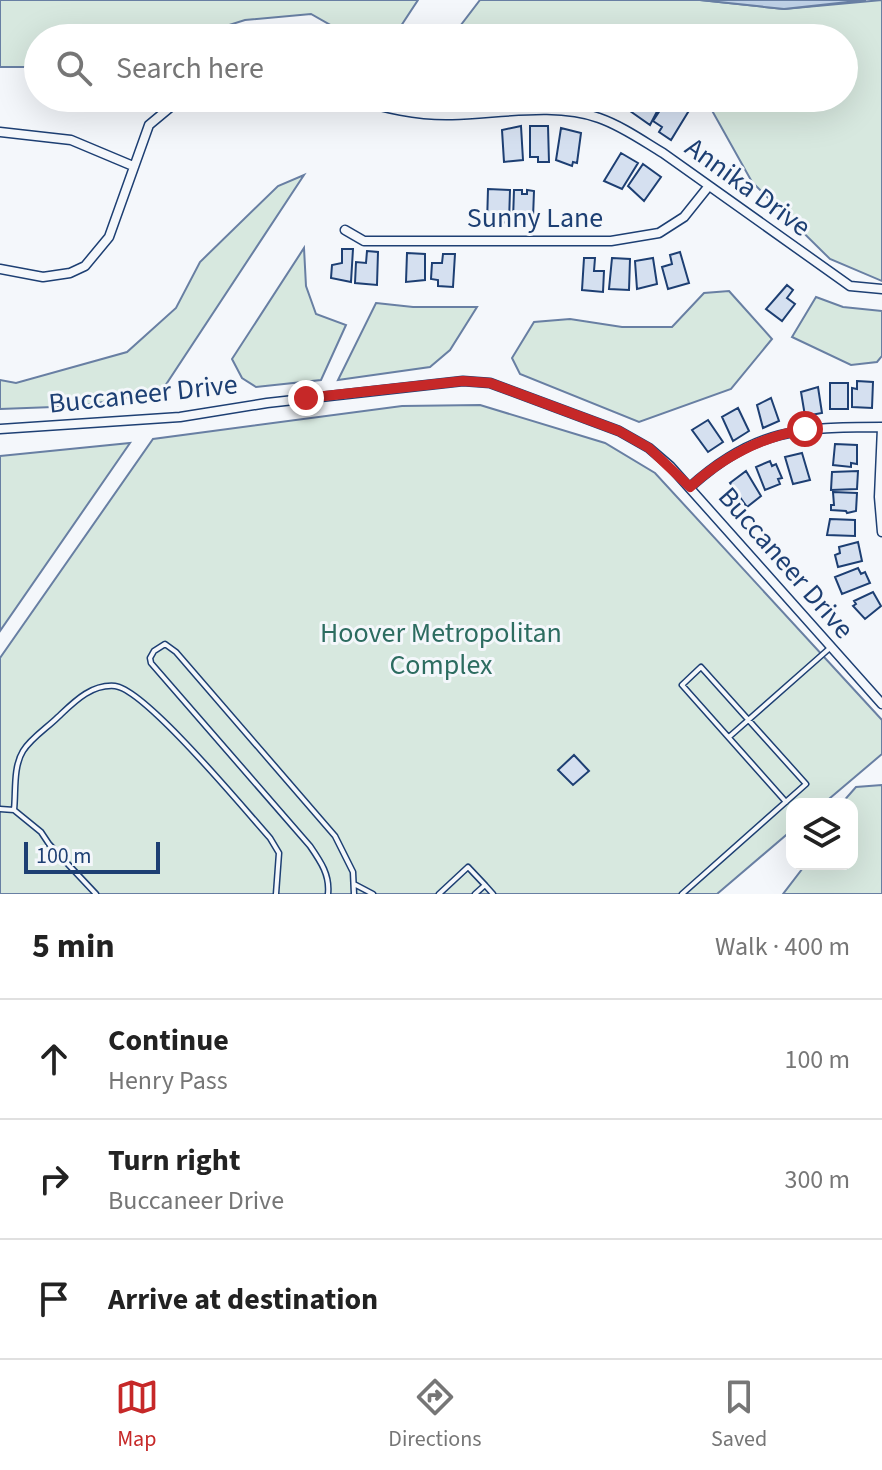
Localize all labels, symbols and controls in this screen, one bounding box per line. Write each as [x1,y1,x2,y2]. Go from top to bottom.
search box [24,24,858,112]
icon: search [52,46,96,90]
text: Search here [116,47,264,90]
street label: Annika Drive [677,128,819,246]
street label: Sunny Lane [467,198,603,238]
street label: Buccaneer Drive [47,364,239,424]
route end [288,380,324,416]
route start [787,411,823,447]
street label: Buccaneer Drive [709,478,863,648]
park label: Hoover Metropolitan Complex [320,613,562,685]
map controls [786,798,858,870]
button: layers [786,798,858,870]
scale bar [24,838,160,874]
text: 100 m [36,840,91,872]
text: 5 min [32,922,115,971]
text: Walk · 400 m [715,928,850,965]
text: Continue [108,1019,229,1062]
icon: ahead [32,1037,76,1081]
text: 100 m [784,1041,850,1078]
text: Henry Pass [108,1062,228,1099]
text: Turn right [108,1139,240,1182]
icon: right [32,1157,76,1201]
text: 300 m [784,1161,850,1198]
text: Buccaneer Drive [108,1182,284,1219]
icon: arrive [32,1277,76,1321]
text: Arrive at destination [108,1278,378,1321]
tab: Map [115,1375,159,1455]
tab: Directions [388,1375,481,1455]
tab: Saved [711,1375,767,1455]

